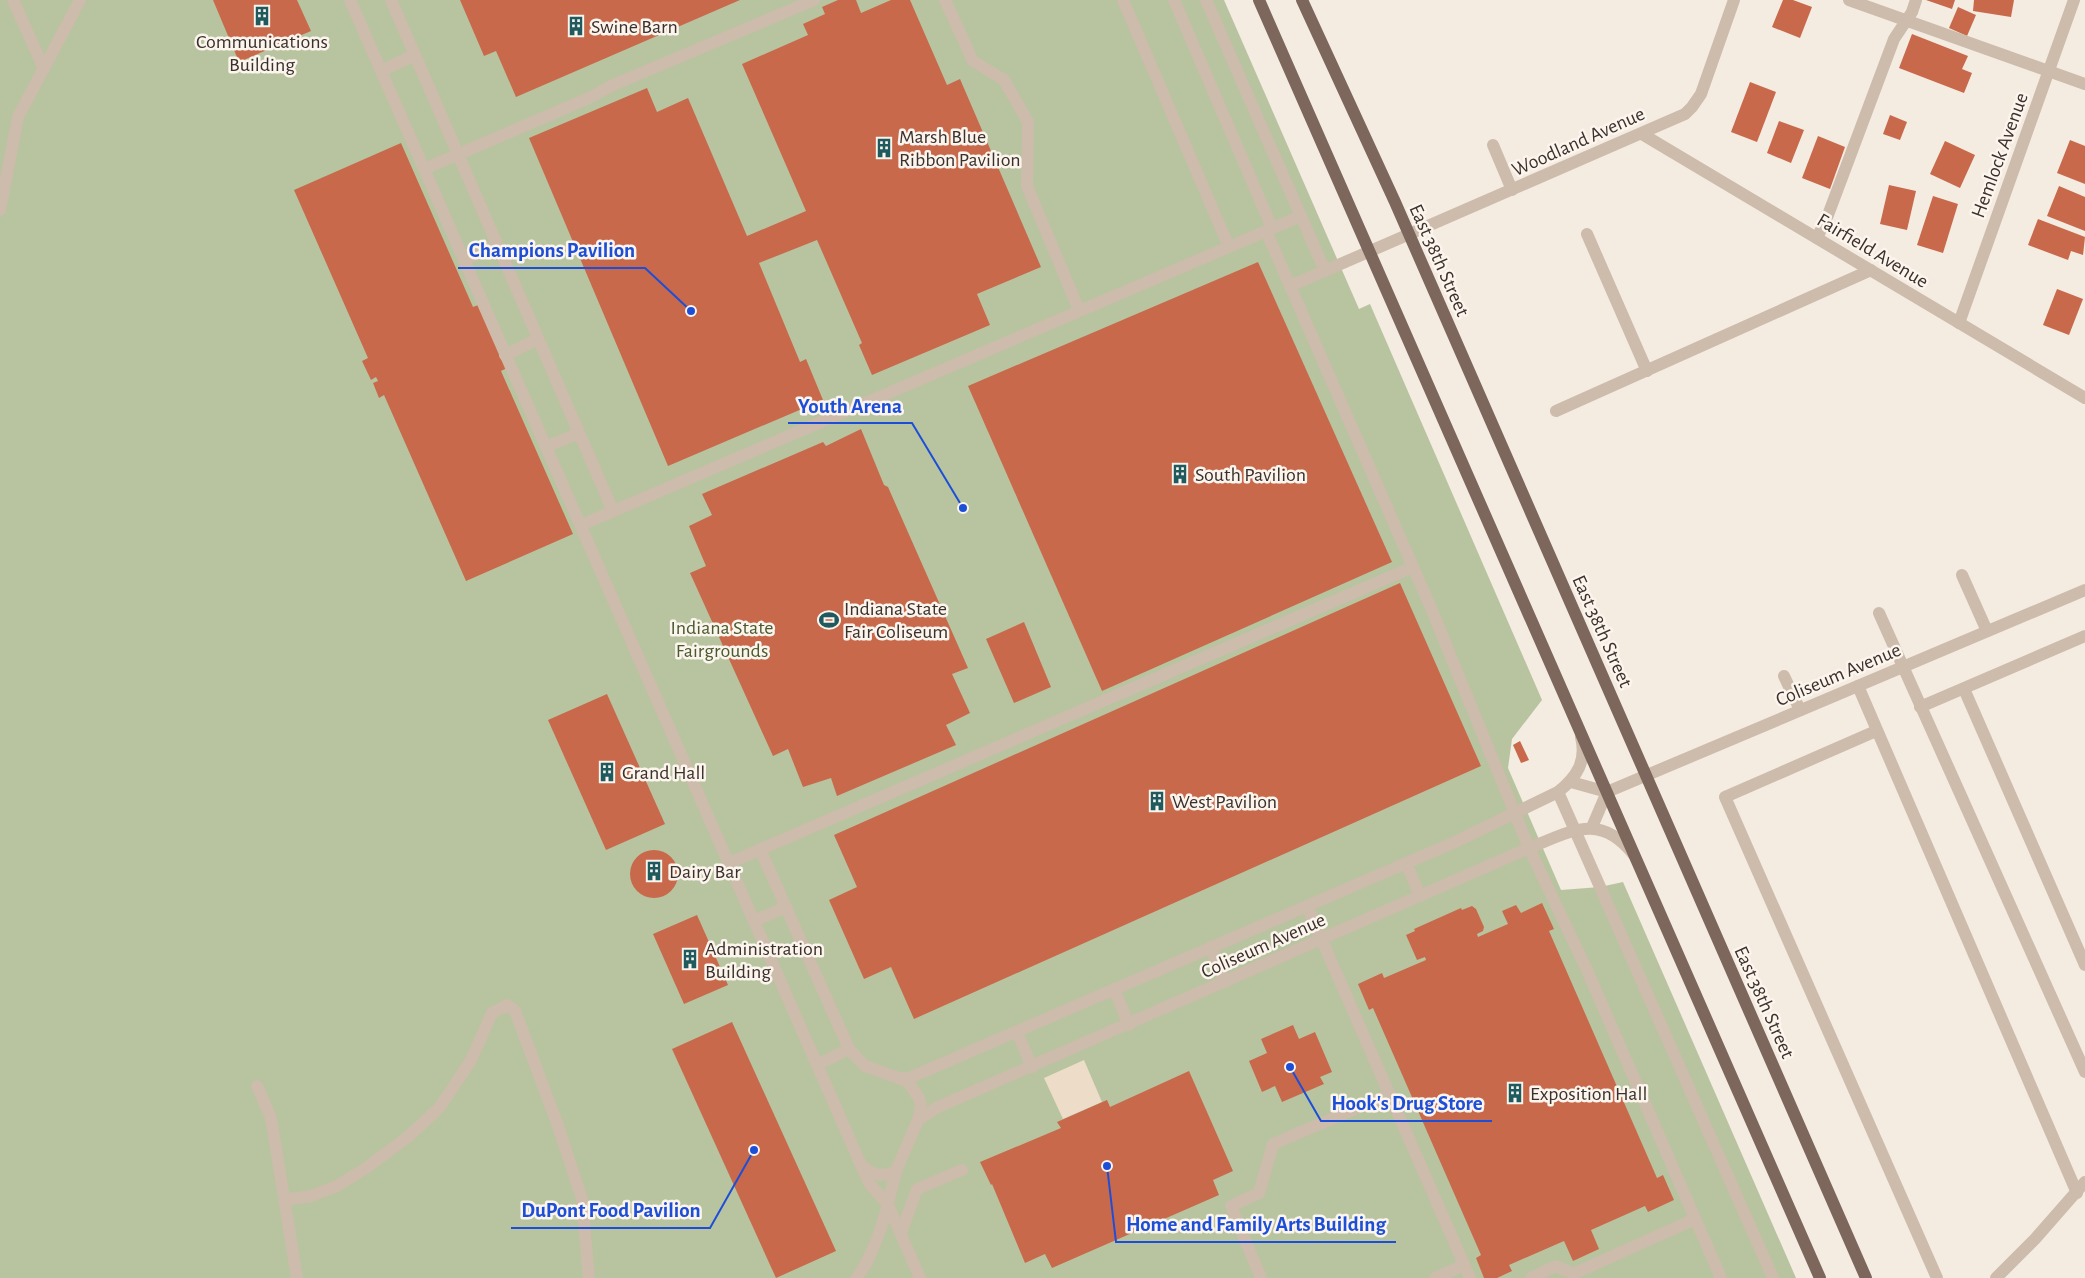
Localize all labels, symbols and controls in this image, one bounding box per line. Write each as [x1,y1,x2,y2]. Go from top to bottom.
building icon: Communications Building [251,5,273,27]
building icon: Swine Barn [565,15,587,37]
place label: Swine Barn [591,17,678,37]
place label: Communications Building [196,32,328,75]
street label: Hemlock Avenue [1968,90,2032,221]
street label: Woodland Avenue [1509,104,1648,180]
place label: Marsh Blue Ribbon Pavilion [899,127,1021,170]
building icon: Marsh Blue Ribbon Pavilion [873,137,895,159]
street label: East 38th Street [1405,201,1473,320]
street label: Fairfield Avenue [1813,210,1932,292]
callout: Champions Pavilion [458,232,645,268]
text: Champions Pavilion [469,240,635,261]
callout: Youth Arena [788,387,912,423]
text: Youth Arena [798,396,902,417]
building icon: South Pavilion [1169,463,1191,485]
place label: South Pavilion [1195,465,1306,485]
street label: East 38th Street [1568,572,1636,691]
place label: Indiana State Fair Coliseum [844,599,948,642]
sports icon: Indiana State Fair Coliseum [818,609,840,631]
park label: Indiana State Fairgrounds [671,618,773,661]
street label: Coliseum Avenue [1773,640,1904,710]
building icon: Grand Hall [596,761,618,783]
place label: Grand Hall [622,763,705,783]
building icon: West Pavilion [1146,790,1168,812]
place label: West Pavilion [1172,792,1277,812]
building icon: Dairy Bar [643,860,665,882]
place label: Dairy Bar [669,862,741,882]
street label: Coliseum Avenue [1198,910,1329,982]
place label: Administration Building [705,939,823,982]
street label: East 38th Street [1730,943,1798,1062]
building icon: Administration Building [679,948,701,970]
building icon: Exposition Hall [1504,1082,1526,1104]
place label: Exposition Hall [1530,1084,1647,1104]
callout: Hook's Drug Store [1321,1085,1492,1121]
text: Hook's Drug Store [1331,1093,1483,1114]
callout: DuPont Food Pavilion [511,1192,710,1228]
text: DuPont Food Pavilion [521,1200,701,1221]
callout: Home and Family Arts Building [1116,1206,1396,1242]
text: Home and Family Arts Building [1126,1214,1386,1235]

